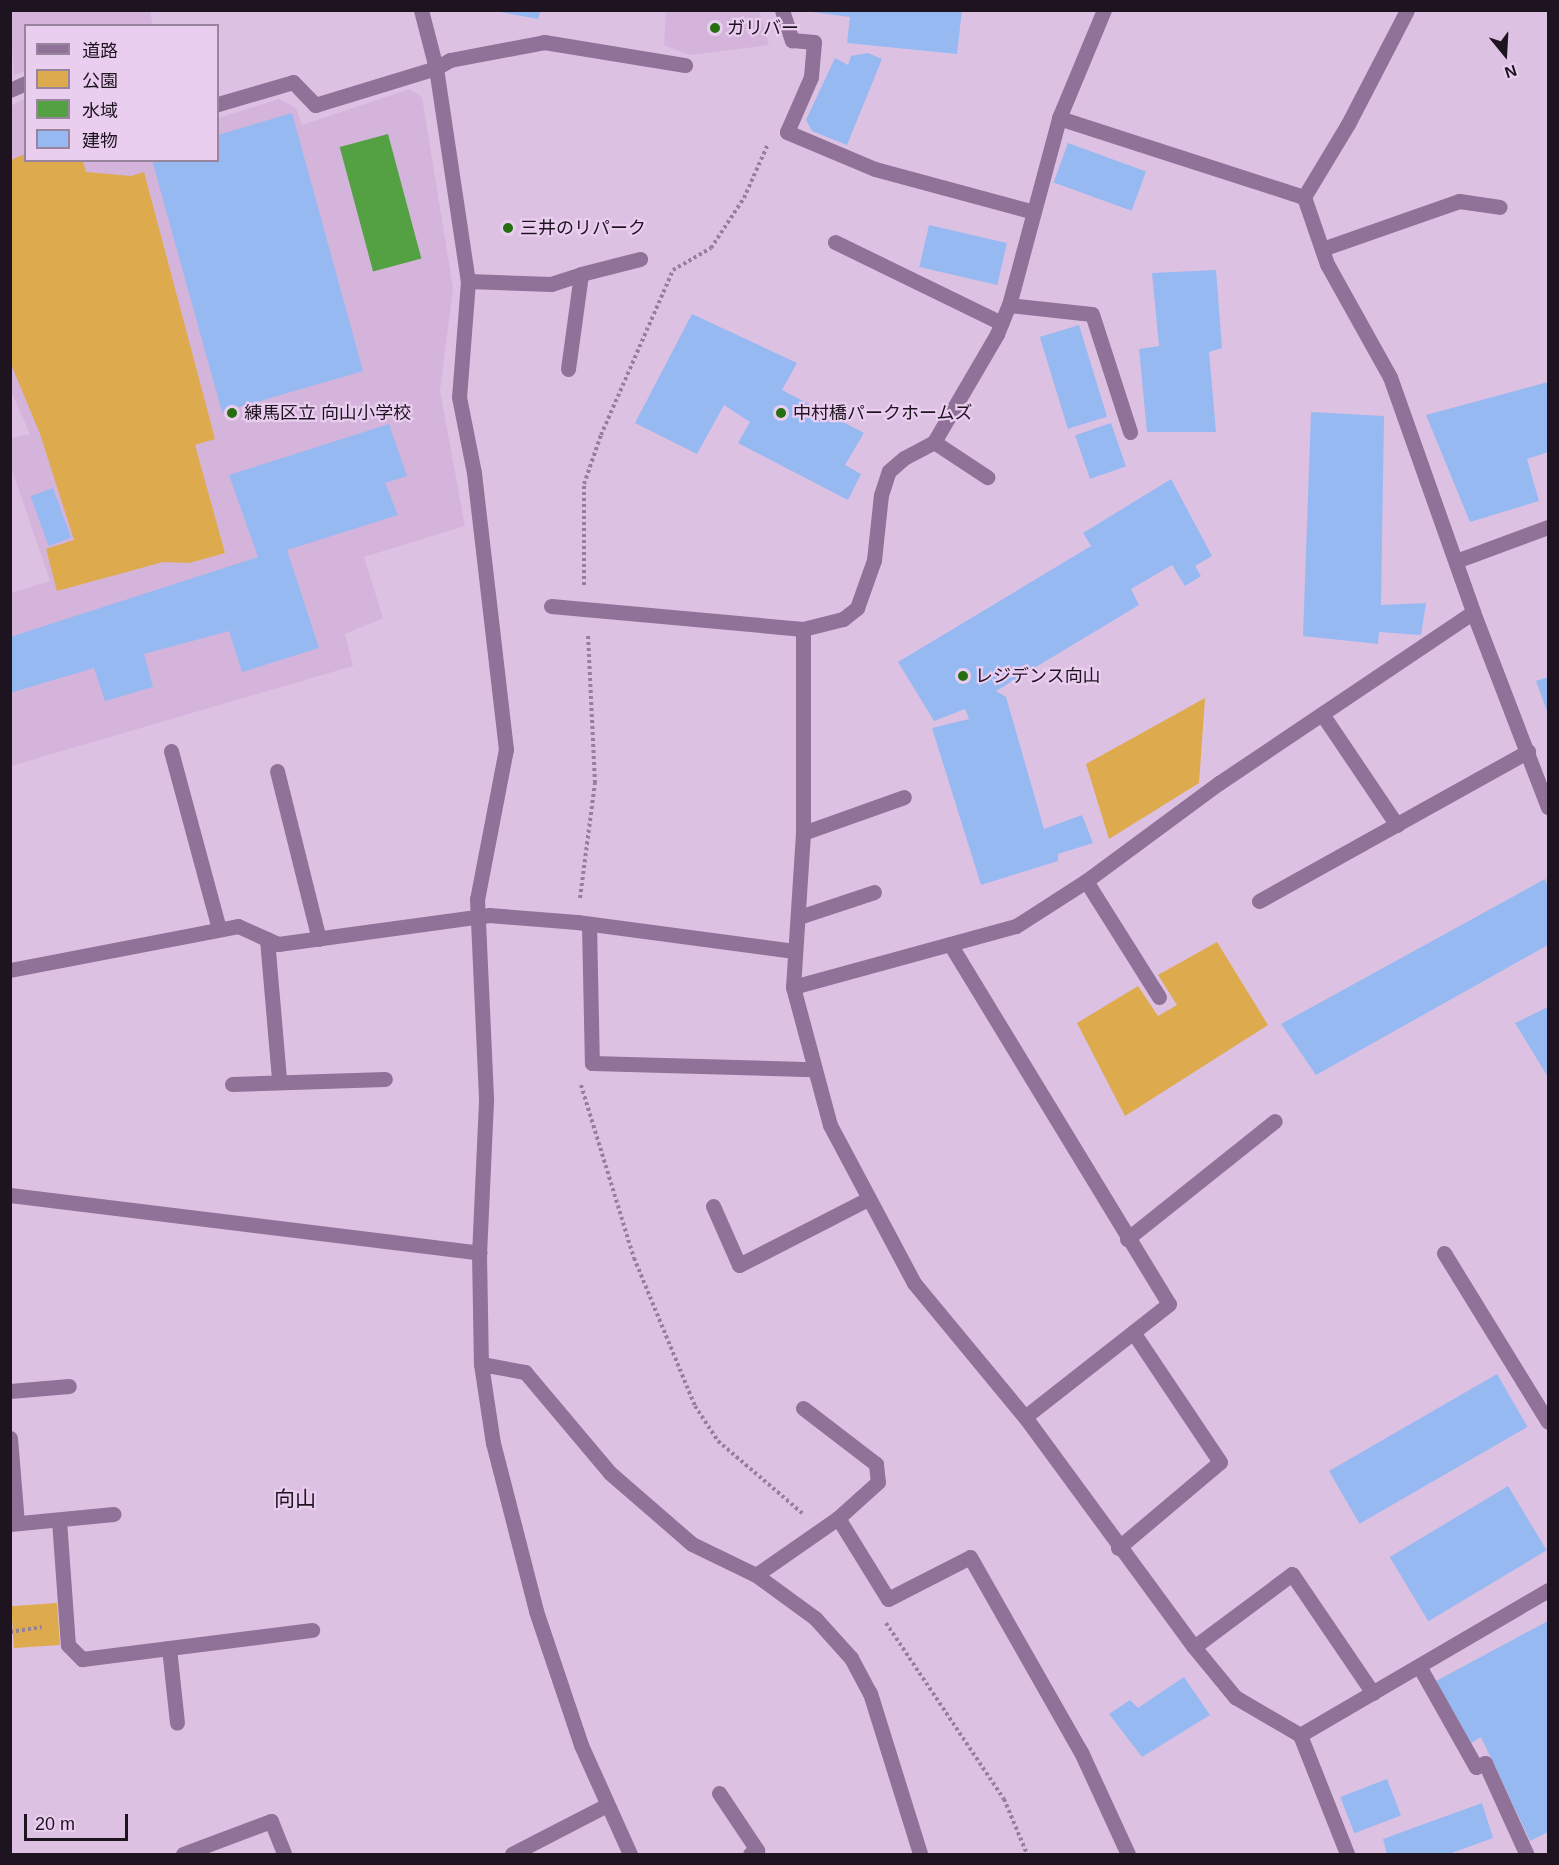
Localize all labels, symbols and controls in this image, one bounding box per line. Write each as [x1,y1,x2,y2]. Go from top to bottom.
place label: ガリバー [727,17,799,39]
marker: ガリバー [708,21,722,35]
legend [24,24,219,162]
north arrow [1475,24,1535,84]
text: 道路 [82,41,118,61]
text: N [1503,62,1519,81]
text: 公園 [82,71,118,91]
text: 水域 [82,101,118,121]
text: 建物 [82,131,118,151]
place label: 三井のリパーク [520,217,646,239]
marker: 三井のリパーク [501,221,515,235]
place label: 練馬区立 向山小学校 [244,402,411,424]
place label: 中村橋パークホームズ [793,402,973,424]
marker: 練馬区立 向山小学校 [225,406,239,420]
marker: 中村橋パークホームズ [774,406,788,420]
place label: レジデンス向山 [975,665,1101,687]
marker: レジデンス向山 [956,669,970,683]
district label: 向山 [274,1486,316,1512]
scale bar [27,1802,130,1840]
text: 20 m [35,1814,75,1834]

